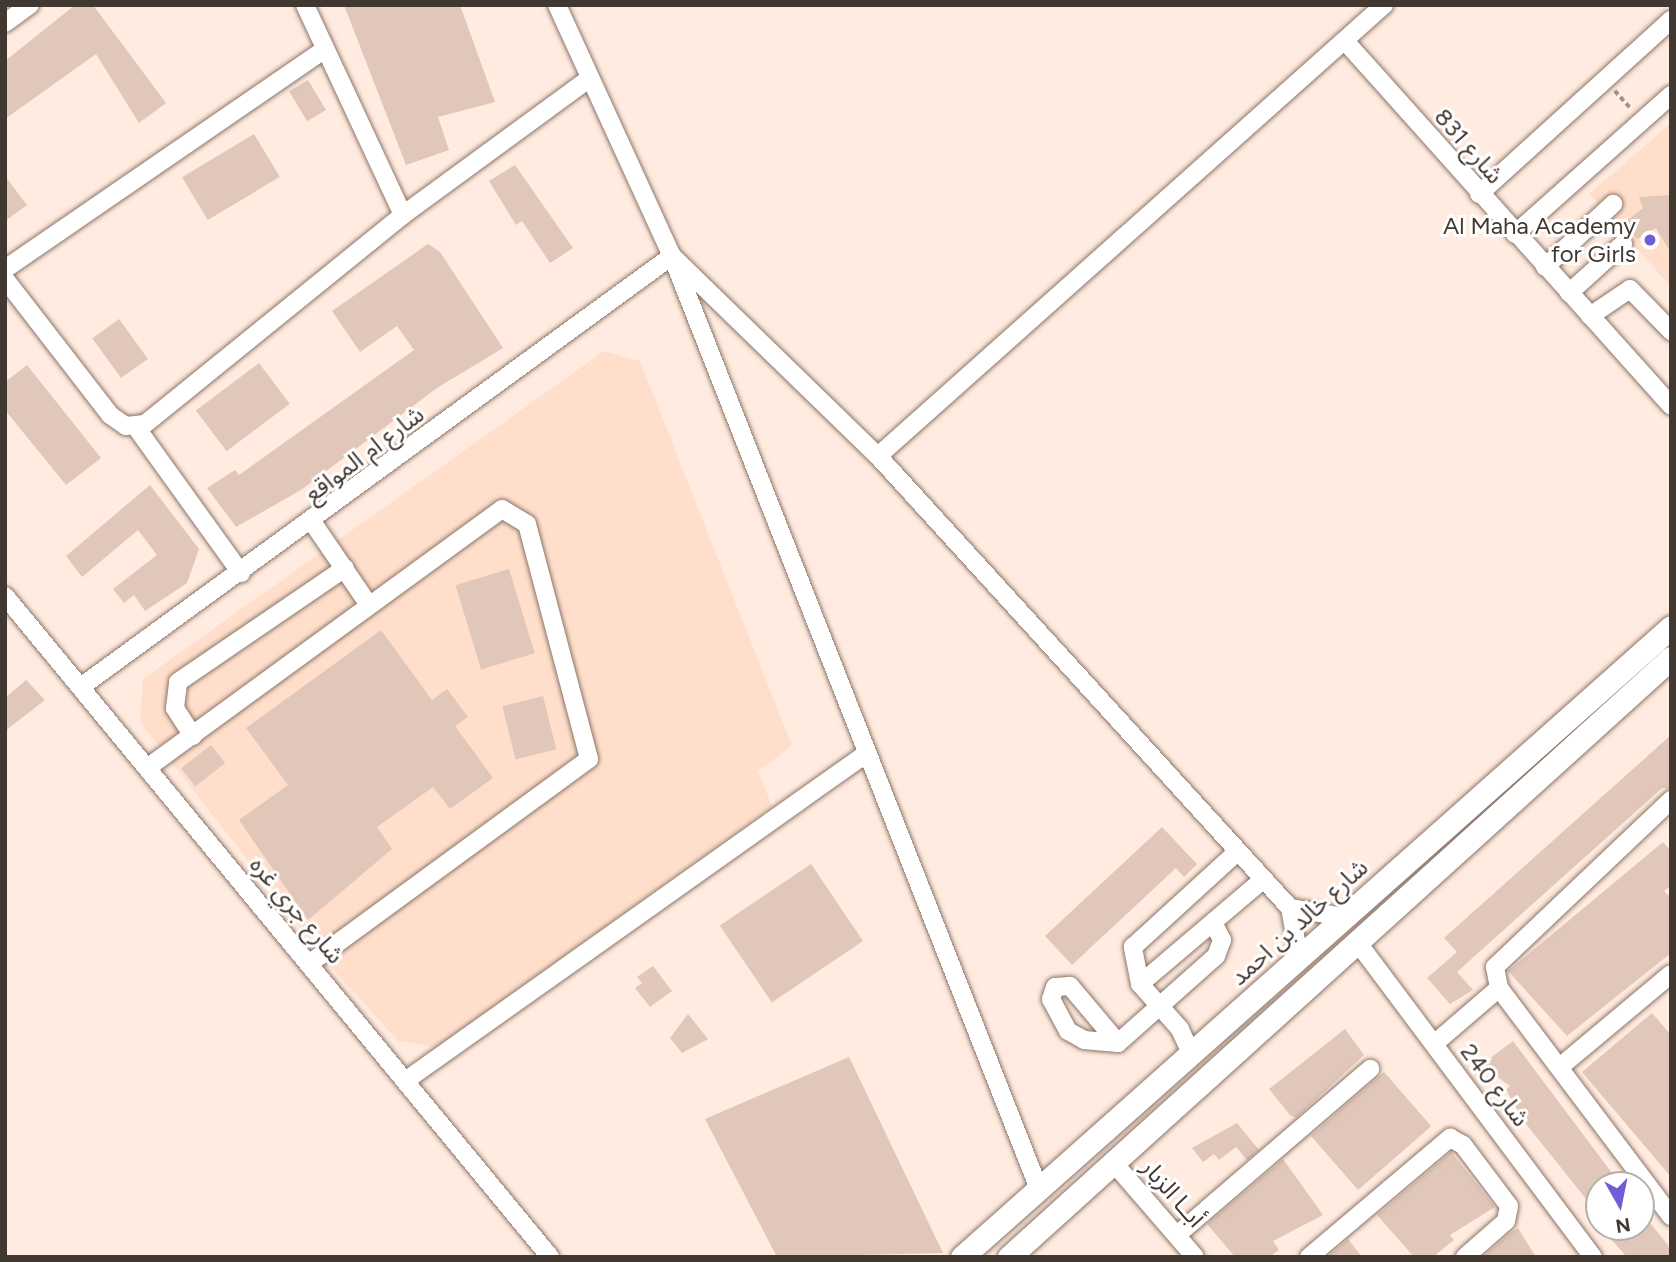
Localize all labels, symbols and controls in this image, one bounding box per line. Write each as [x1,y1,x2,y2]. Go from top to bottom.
street label: شارع 831 [1428,102,1510,190]
place label: Al Maha Academy for Girls [1443,212,1636,268]
marker: Al Maha Academy for Girls [1642,232,1658,248]
street label: شارع ام المواقع [299,400,429,508]
street label: شارع جري غره [244,851,350,969]
street label: شارع خالد بن احمد [1224,853,1374,991]
street label: شارع 240 [1454,1038,1536,1132]
street label: أبــا الزبار [1136,1153,1210,1233]
north arrow [1585,1171,1655,1241]
text: N [1614,1213,1632,1238]

